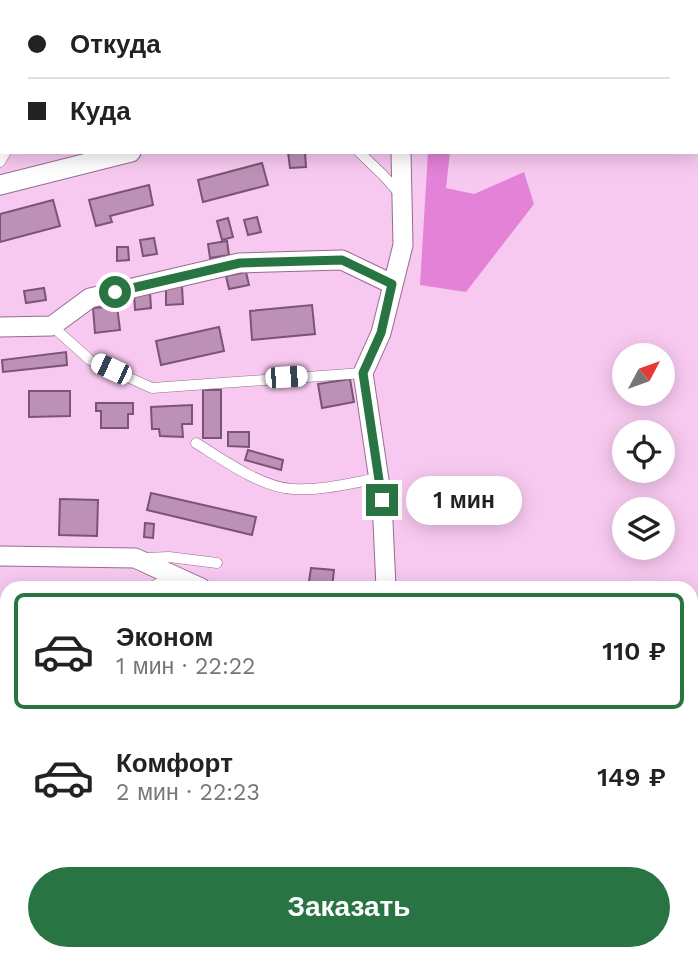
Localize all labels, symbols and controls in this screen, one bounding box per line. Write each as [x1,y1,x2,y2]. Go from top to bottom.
text: Откуда [70,29,161,59]
text: Куда [70,96,131,126]
route start [99,276,131,308]
north arrow [612,343,676,406]
map controls [612,343,675,560]
car [88,351,135,387]
car [265,365,308,389]
button: locate [612,420,675,483]
callout: 1 мин [406,476,522,524]
route end [366,484,398,516]
text: 1 мин [433,487,495,514]
button: layers [612,497,675,560]
icon: car [32,620,95,683]
text: Эконом [116,622,214,652]
text: 110 ₽ [602,636,666,666]
text: 1 мин · 22:22 [116,653,256,680]
icon: car [32,746,95,809]
text: Комфорт [116,748,233,778]
text: 149 ₽ [597,762,666,792]
text: 2 мин · 22:23 [116,779,260,806]
button: Заказать [28,867,670,947]

